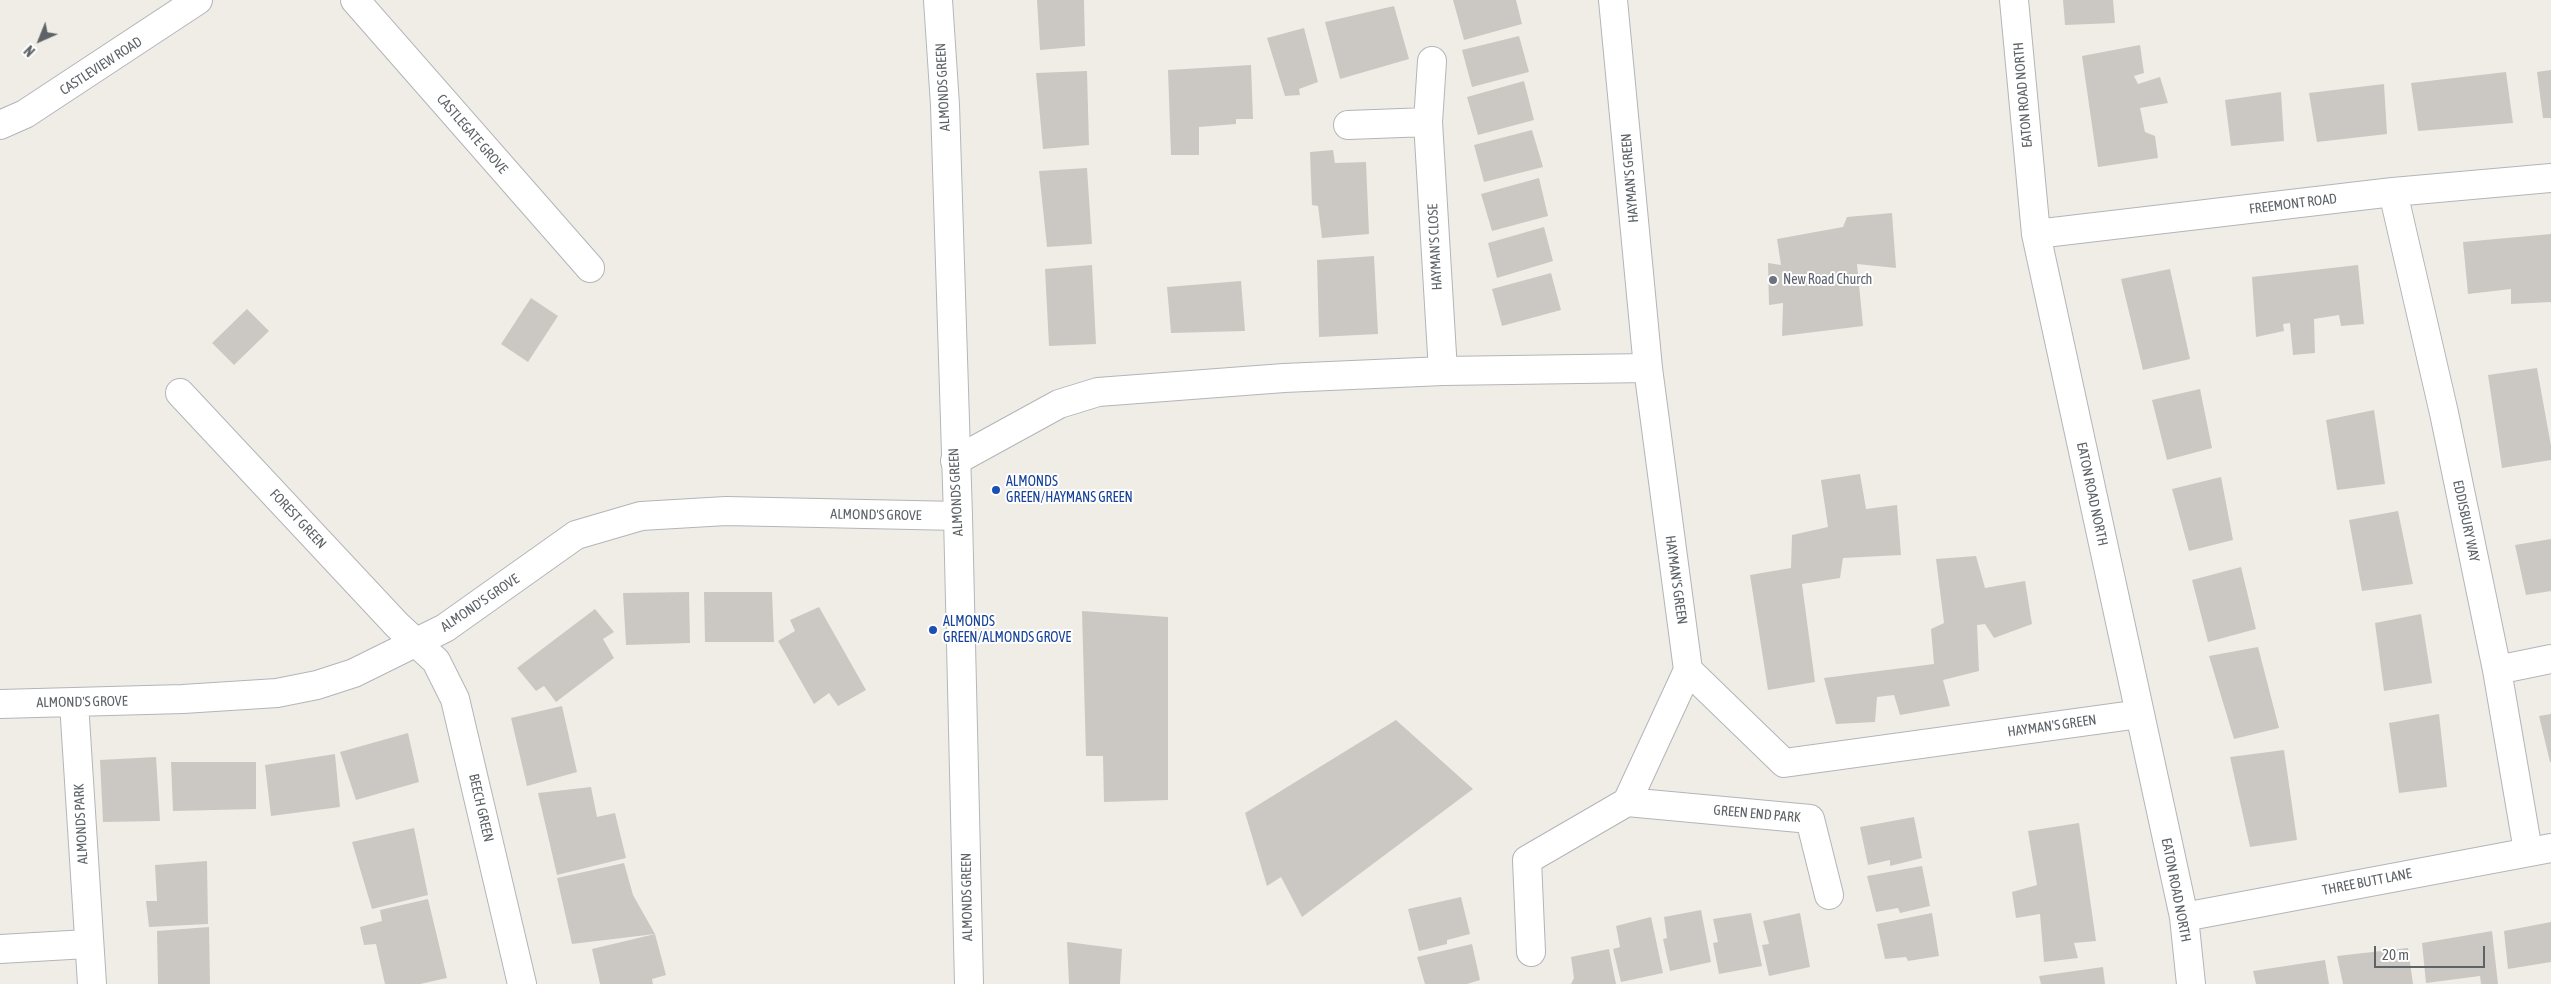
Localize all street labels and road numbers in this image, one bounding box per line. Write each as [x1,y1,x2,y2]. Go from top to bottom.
street label: CASTLEVIEW ROAD [57,33,145,99]
street label: ALMONDS GREEN [932,42,954,132]
street label: EATON ROAD NORTH [2010,42,2036,148]
street label: CASTLEGATE GROVE [433,91,511,177]
street label: HAYMAN'S GREEN [1618,133,1642,223]
street label: FREEMONT ROAD [2248,190,2338,218]
street label: HAYMAN'S CLOSE [1424,203,1446,291]
street label: EATON ROAD NORTH [2073,440,2111,548]
street label: ALMONDS GREEN [945,447,967,537]
street label: EDDISBURY WAY [2449,479,2483,563]
street label: FOREST GREEN [266,486,330,552]
street label: ALMOND'S GROVE [830,506,922,524]
street label: HAYMAN'S GREEN [1661,534,1691,626]
street label: ALMOND'S GROVE [438,571,522,635]
street label: ALMOND'S GROVE [36,693,128,711]
street label: HAYMAN'S GREEN [2006,711,2098,741]
street label: BEECH GREEN [465,772,497,844]
street label: ALMONDS PARK [70,783,92,865]
street label: GREEN END PARK [1713,802,1801,826]
street label: EATON ROAD NORTH [2158,836,2194,944]
street label: ALMONDS GREEN [958,853,976,941]
street label: THREE BUTT LANE [2321,865,2413,899]

